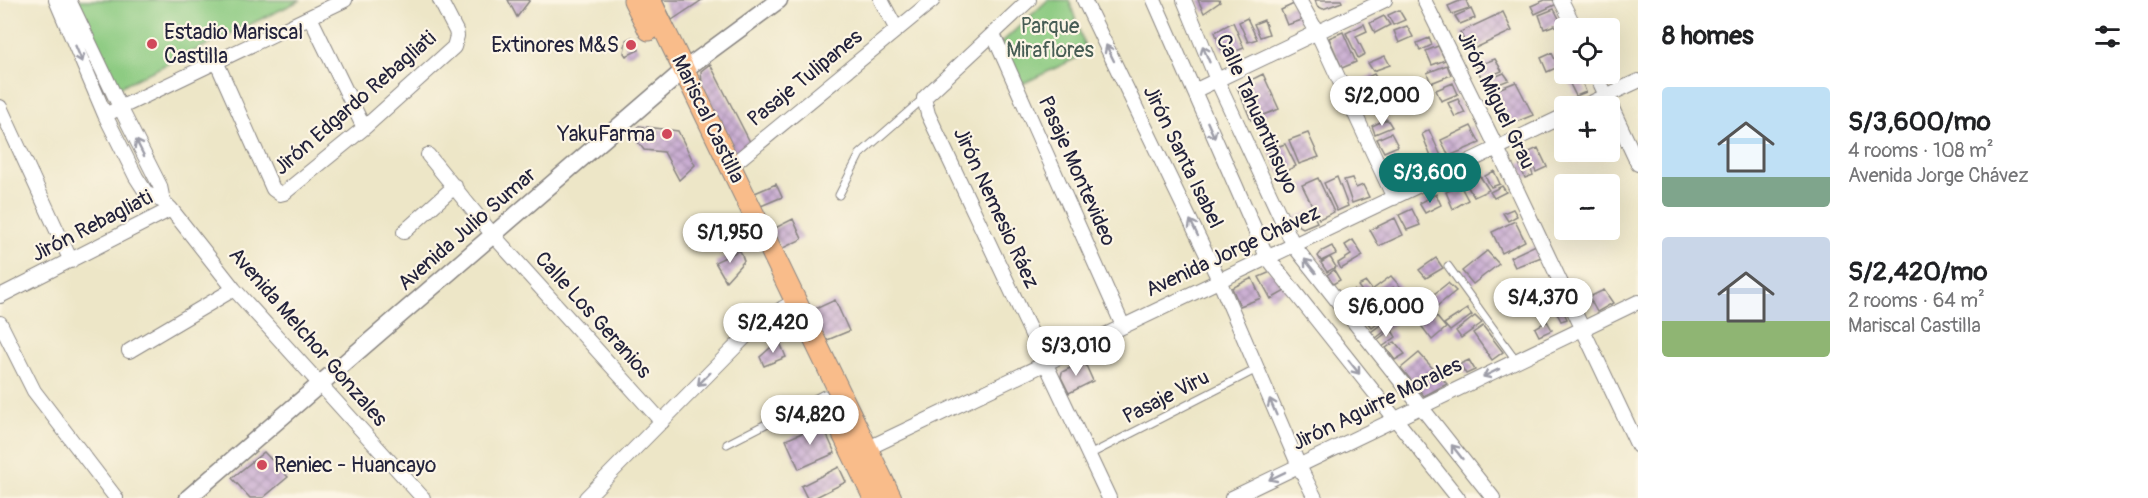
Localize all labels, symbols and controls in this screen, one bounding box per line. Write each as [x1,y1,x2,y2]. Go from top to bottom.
park label: Parque Miraflores [1006,13,1094,64]
map controls [1554,18,1620,240]
button: locate [1554,18,1620,84]
place label: Estadio Mariscal Castilla [164,19,303,70]
text: 8 homes [1662,20,1754,52]
icon: filters [2091,20,2124,53]
street label: Pasaje Tulipanes [742,23,869,133]
street label: Jirón Edgardo Rebagliati [268,25,442,181]
street label: Jirón Miguel Grau [1451,26,1541,174]
street label: Calle Tahuantinsuyo [1210,30,1304,198]
place label: Extinores M&S [491,32,619,59]
marker: Estadio Mariscal Castilla [145,37,159,51]
marker: Extinores M&S [624,38,638,52]
one-way arrow [74,44,85,63]
one-way arrow [1103,44,1115,62]
one-way arrow [1200,45,1211,64]
street label: Mariscal Castilla [665,50,751,188]
pin: S/2,000 [1327,76,1437,127]
street label: Jirón Santa Isabel [1137,81,1229,233]
text: S/2,000 [1344,83,1420,108]
street label: Pasaje Montevideo [1032,92,1122,250]
button: + [1554,96,1620,162]
text: S/3,600/mo [1848,106,1991,138]
icon: home [1710,111,1782,183]
place label: YakuFarma [556,121,655,148]
one-way arrow [1206,121,1217,139]
street label: Jirón Nemesio Ráez [947,123,1045,293]
marker: YakuFarma [660,127,674,141]
text: 4 rooms · 108 m² [1848,138,1994,163]
one-way arrow [134,139,146,157]
pin: S/3,600 [1375,153,1485,204]
text: S/3,600 [1393,160,1467,185]
street label: Avenida Julio Sumar [392,161,542,297]
text: Avenida Jorge Chávez [1848,163,2029,188]
button: − [1554,174,1620,240]
street label: Jirón Rebagliati [27,184,157,268]
street label: Avenida Jorge Chávez [1141,199,1325,303]
pin: S/1,950 [675,213,785,264]
text: S/1,950 [697,220,763,245]
one-way arrow [1188,220,1200,238]
street label: Avenida Melchor Gonzales [223,242,394,433]
street label: Calle Los Geranios [529,246,658,385]
text: S/2,420/mo [1848,256,1987,288]
one-way arrow [1303,259,1316,275]
icon: home [1710,261,1782,333]
pin: S/4,370 [1488,278,1598,329]
text: S/4,370 [1508,285,1578,310]
pin: S/6,000 [1331,287,1441,338]
text: 2 rooms · 64 m² [1848,288,1985,313]
text: S/6,000 [1348,294,1424,319]
pin: S/2,420 [718,303,828,354]
text: S/2,420 [737,310,809,335]
text: Mariscal Castilla [1848,313,1981,338]
pin: S/3,010 [1021,326,1131,377]
text: S/3,010 [1041,333,1111,358]
street label: Jirón Aguirre Morales [1288,351,1467,457]
one-way arrow [1347,359,1360,375]
street label: Pasaje Viru [1118,364,1214,430]
one-way arrow [1482,367,1500,379]
one-way arrow [696,372,711,387]
pin: S/4,820 [755,395,865,446]
one-way arrow [1267,398,1279,416]
text: S/4,820 [775,402,845,427]
one-way arrow [1451,444,1464,460]
place label: Reniec - Huancayo [274,452,436,479]
marker: Reniec - Huancayo [255,458,269,472]
one-way arrow [1269,470,1287,482]

